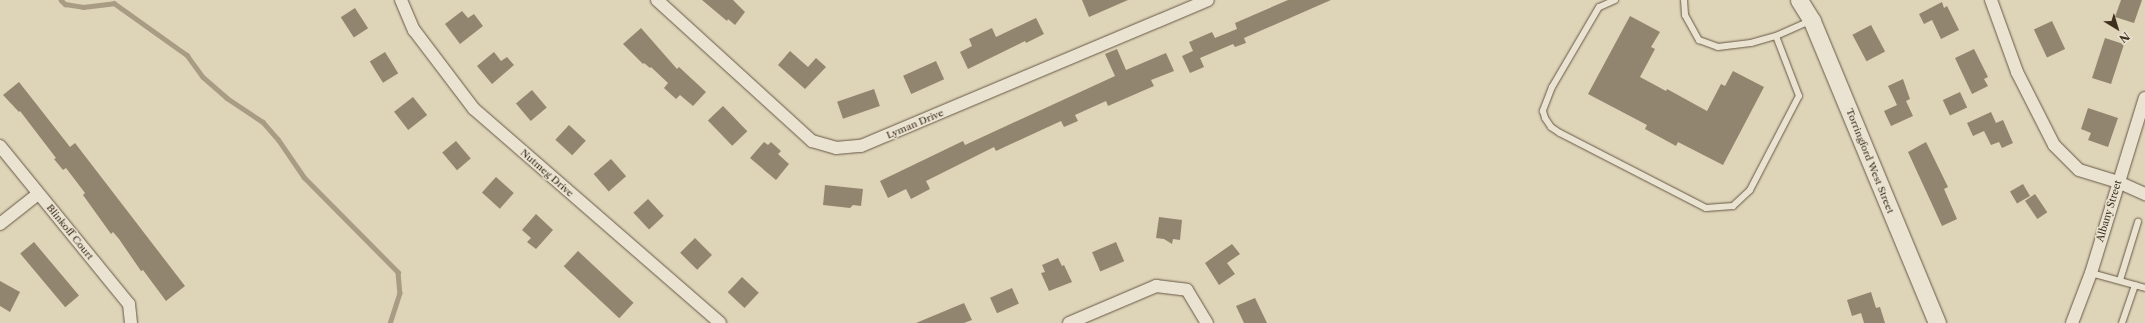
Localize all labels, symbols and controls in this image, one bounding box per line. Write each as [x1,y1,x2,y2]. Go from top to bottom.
north arrow [2097,8,2137,48]
text: N [2116,29,2132,46]
street label: Lyman Drive [885,107,945,141]
street label: Torringford West Street [1843,107,1897,215]
street label: Nutmeg Drive [518,147,576,199]
street label: Albany Street [2094,179,2124,243]
street label: Blinkoff Court [44,202,96,262]

